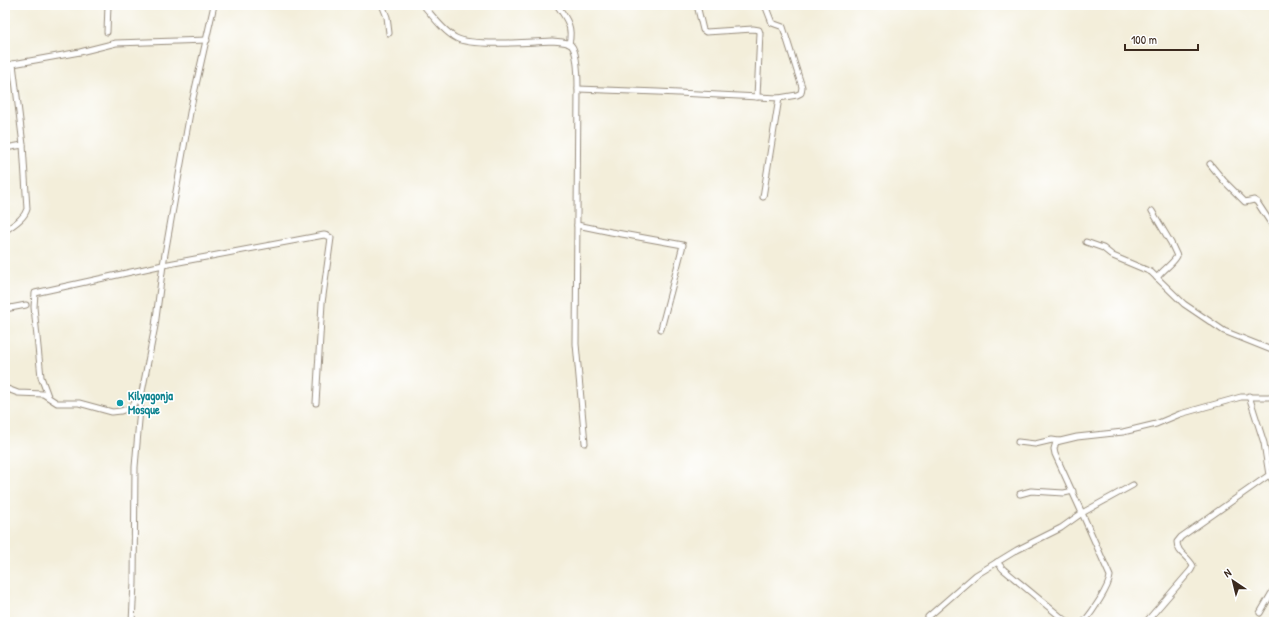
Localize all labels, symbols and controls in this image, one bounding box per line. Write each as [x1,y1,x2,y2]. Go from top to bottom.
scale bar [1125,26,1198,52]
text: 100 m [1131,31,1157,48]
place label: Kilyagonja Mosque [128,387,173,419]
marker: Kilyagonja Mosque [115,398,125,408]
north arrow [1213,561,1253,601]
text: N [1221,565,1234,580]

